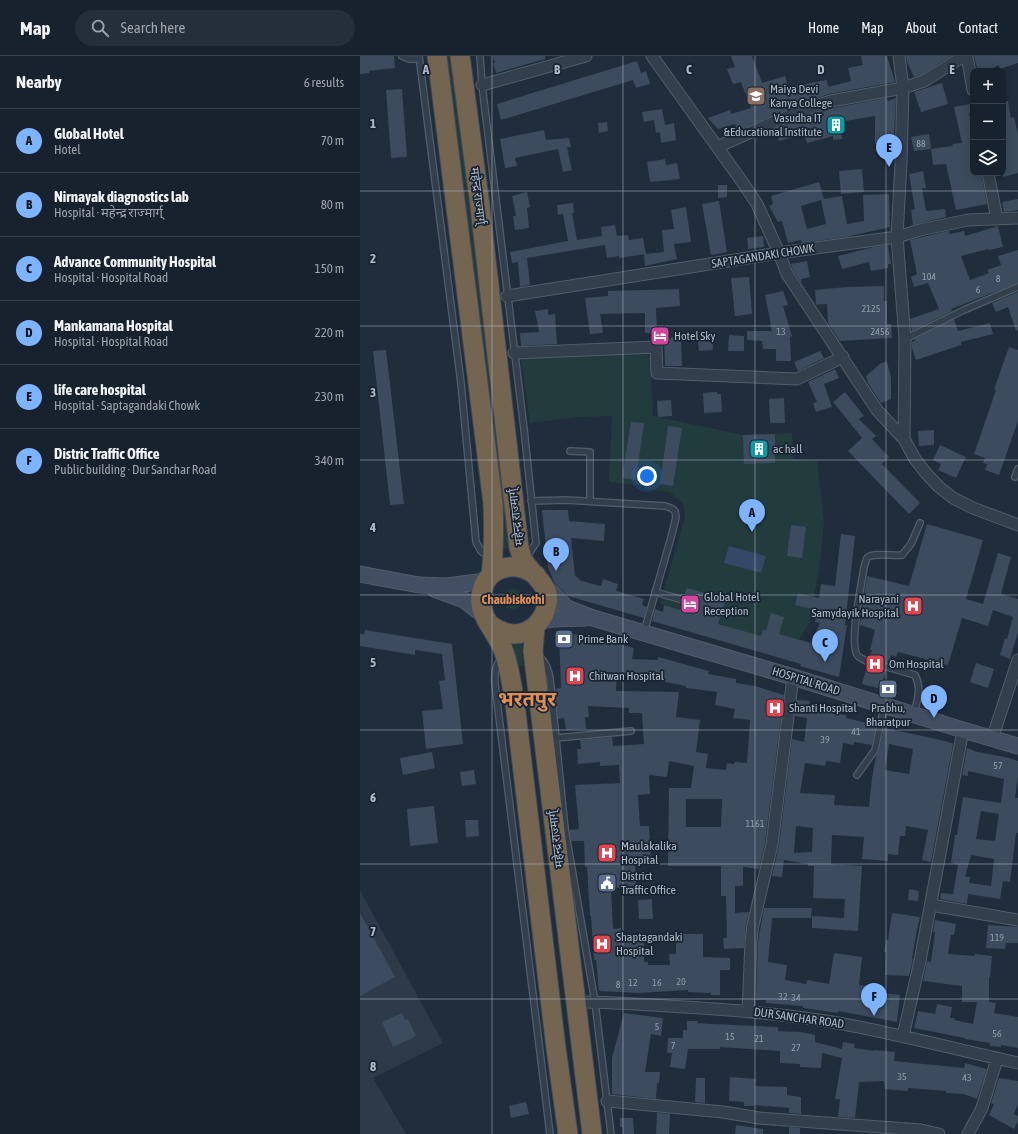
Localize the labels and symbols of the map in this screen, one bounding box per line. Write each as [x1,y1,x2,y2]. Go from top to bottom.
text: A [422,62,430,77]
text: B [554,62,561,77]
text: C [686,62,692,77]
text: D [817,62,825,77]
text: E [949,62,955,77]
place label: Maiya Devi Kanya College [770,82,832,110]
school or university icon: Maiya Devi Kanya College [745,85,767,107]
place label: Vasudha IT &Educational Institute [724,111,823,139]
building icon: Vasudha IT &Educational Institute [825,114,847,136]
text: 1 [370,116,376,131]
pin: E [876,134,902,167]
house number: 88 [916,138,926,149]
street label: महेन्द्र राज्मार्ग् [468,167,490,227]
street label: SAPTAGANDAKI CHOWK [711,241,815,271]
text: 2 [370,251,376,266]
house number: 104 [922,271,936,282]
house number: 8 [996,273,1001,284]
house number: 6 [976,284,981,295]
house number: 2125 [862,303,881,314]
hotel icon: Hotel Sky [649,325,671,347]
house number: 13 [776,326,786,337]
house number: 2456 [871,326,890,337]
place label: Hotel Sky [674,329,716,343]
text: 3 [370,385,376,400]
building icon: ac hall [748,438,770,460]
place label: ac hall [773,442,803,456]
your location [637,466,657,486]
street label: महेन्द्र राज्मार्ग् [504,486,526,546]
pin: A [739,499,765,532]
text: 4 [369,520,376,535]
pin: B [543,538,569,571]
place label: Global Hotel Reception [704,590,761,618]
district label: Chaubiskothi [482,592,544,607]
place label: Narayani Samydayik Hospital [812,592,900,620]
hotel icon: Global Hotel Reception [679,593,701,615]
hospital icon: Narayani Samydayik Hospital [902,595,924,617]
bank icon: Prime Bank [553,628,575,650]
pin: C [812,629,838,662]
place label: Prime Bank [578,632,629,646]
hospital icon: Om Hospital [864,653,886,675]
text: 5 [370,655,376,670]
place label: Om Hospital [889,657,945,671]
street label: HOSPITAL ROAD [770,664,842,698]
hospital icon: Chitwan Hospital [564,665,586,687]
place label: Chitwan Hospital [589,669,665,683]
bank icon: Prabhu, Bharatpur [877,678,899,700]
pin: D [921,685,947,718]
district label: भरतपुर [498,687,557,712]
hospital icon: Shanti Hospital [764,697,786,719]
place label: Shanti Hospital [789,701,857,715]
place label: Prabhu, Bharatpur [866,701,911,729]
house number: 41 [851,726,861,737]
house number: 39 [820,734,830,745]
house number: 57 [993,760,1003,771]
text: 6 [370,790,376,805]
street label: महेन्द्र राज्मार्ग् [544,808,566,868]
house number: 1161 [746,818,765,829]
place label: Maulakalika Hospital [621,839,677,867]
hospital icon: Maulakalika Hospital [596,842,618,864]
place label: District Traffic Office [621,869,676,897]
public building icon: District Traffic Office [596,872,618,894]
text: 7 [370,924,376,939]
place label: Shaptagandaki Hospital [616,930,682,958]
house number: 119 [990,932,1004,943]
hospital icon: Shaptagandaki Hospital [591,933,613,955]
house number: 20 [676,976,686,987]
house number: 12 [628,977,638,988]
house number: 16 [652,977,662,988]
house number: 8 [616,979,621,990]
pin: F [861,983,887,1016]
house number: 32 [778,991,788,1002]
house number: 34 [791,992,801,1003]
street label: DUR SANCHAR ROAD [753,1005,845,1031]
house number: 5 [655,1021,660,1032]
house number: 56 [992,1028,1002,1039]
house number: 15 [725,1031,735,1042]
house number: 21 [754,1033,764,1044]
house number: 7 [671,1040,676,1051]
house number: 27 [791,1042,801,1053]
text: 8 [370,1059,376,1074]
house number: 35 [897,1071,907,1082]
house number: 43 [962,1072,972,1083]

